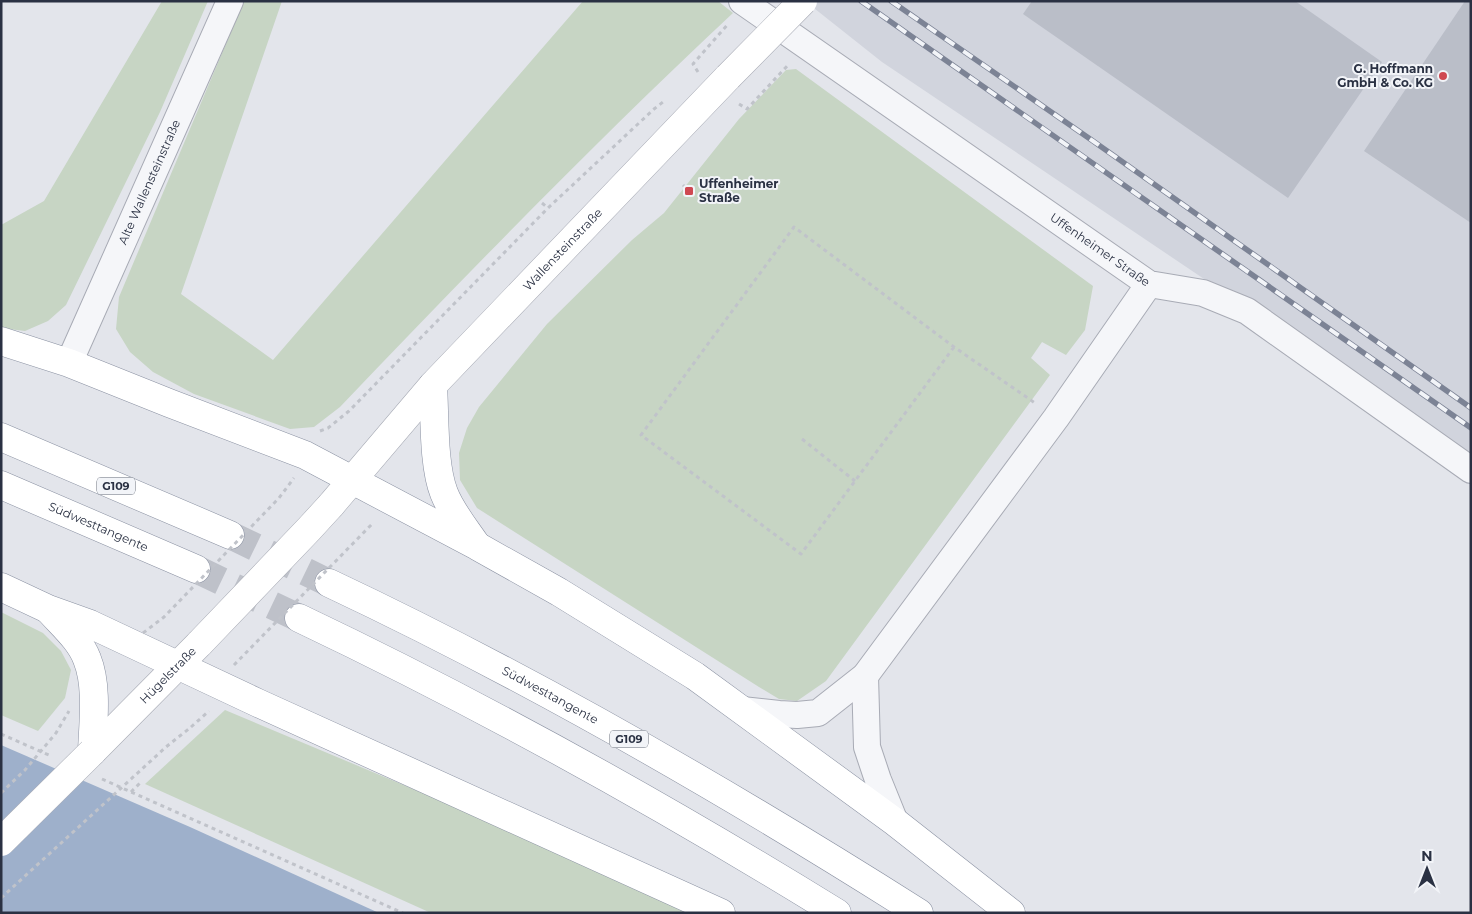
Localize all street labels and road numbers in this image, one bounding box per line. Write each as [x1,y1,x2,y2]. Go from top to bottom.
street label: Alte Wallensteinstraße [115,117,183,247]
street label: Wallensteinstraße [520,205,605,293]
street label: Uffenheimer Straße [1047,210,1153,289]
road number: G109 [97,478,135,494]
street label: Südwesttangente [46,498,151,555]
street label: Hügelstraße [136,643,199,706]
street label: Südwesttangente [500,663,601,727]
road number: G109 [610,731,648,748]

